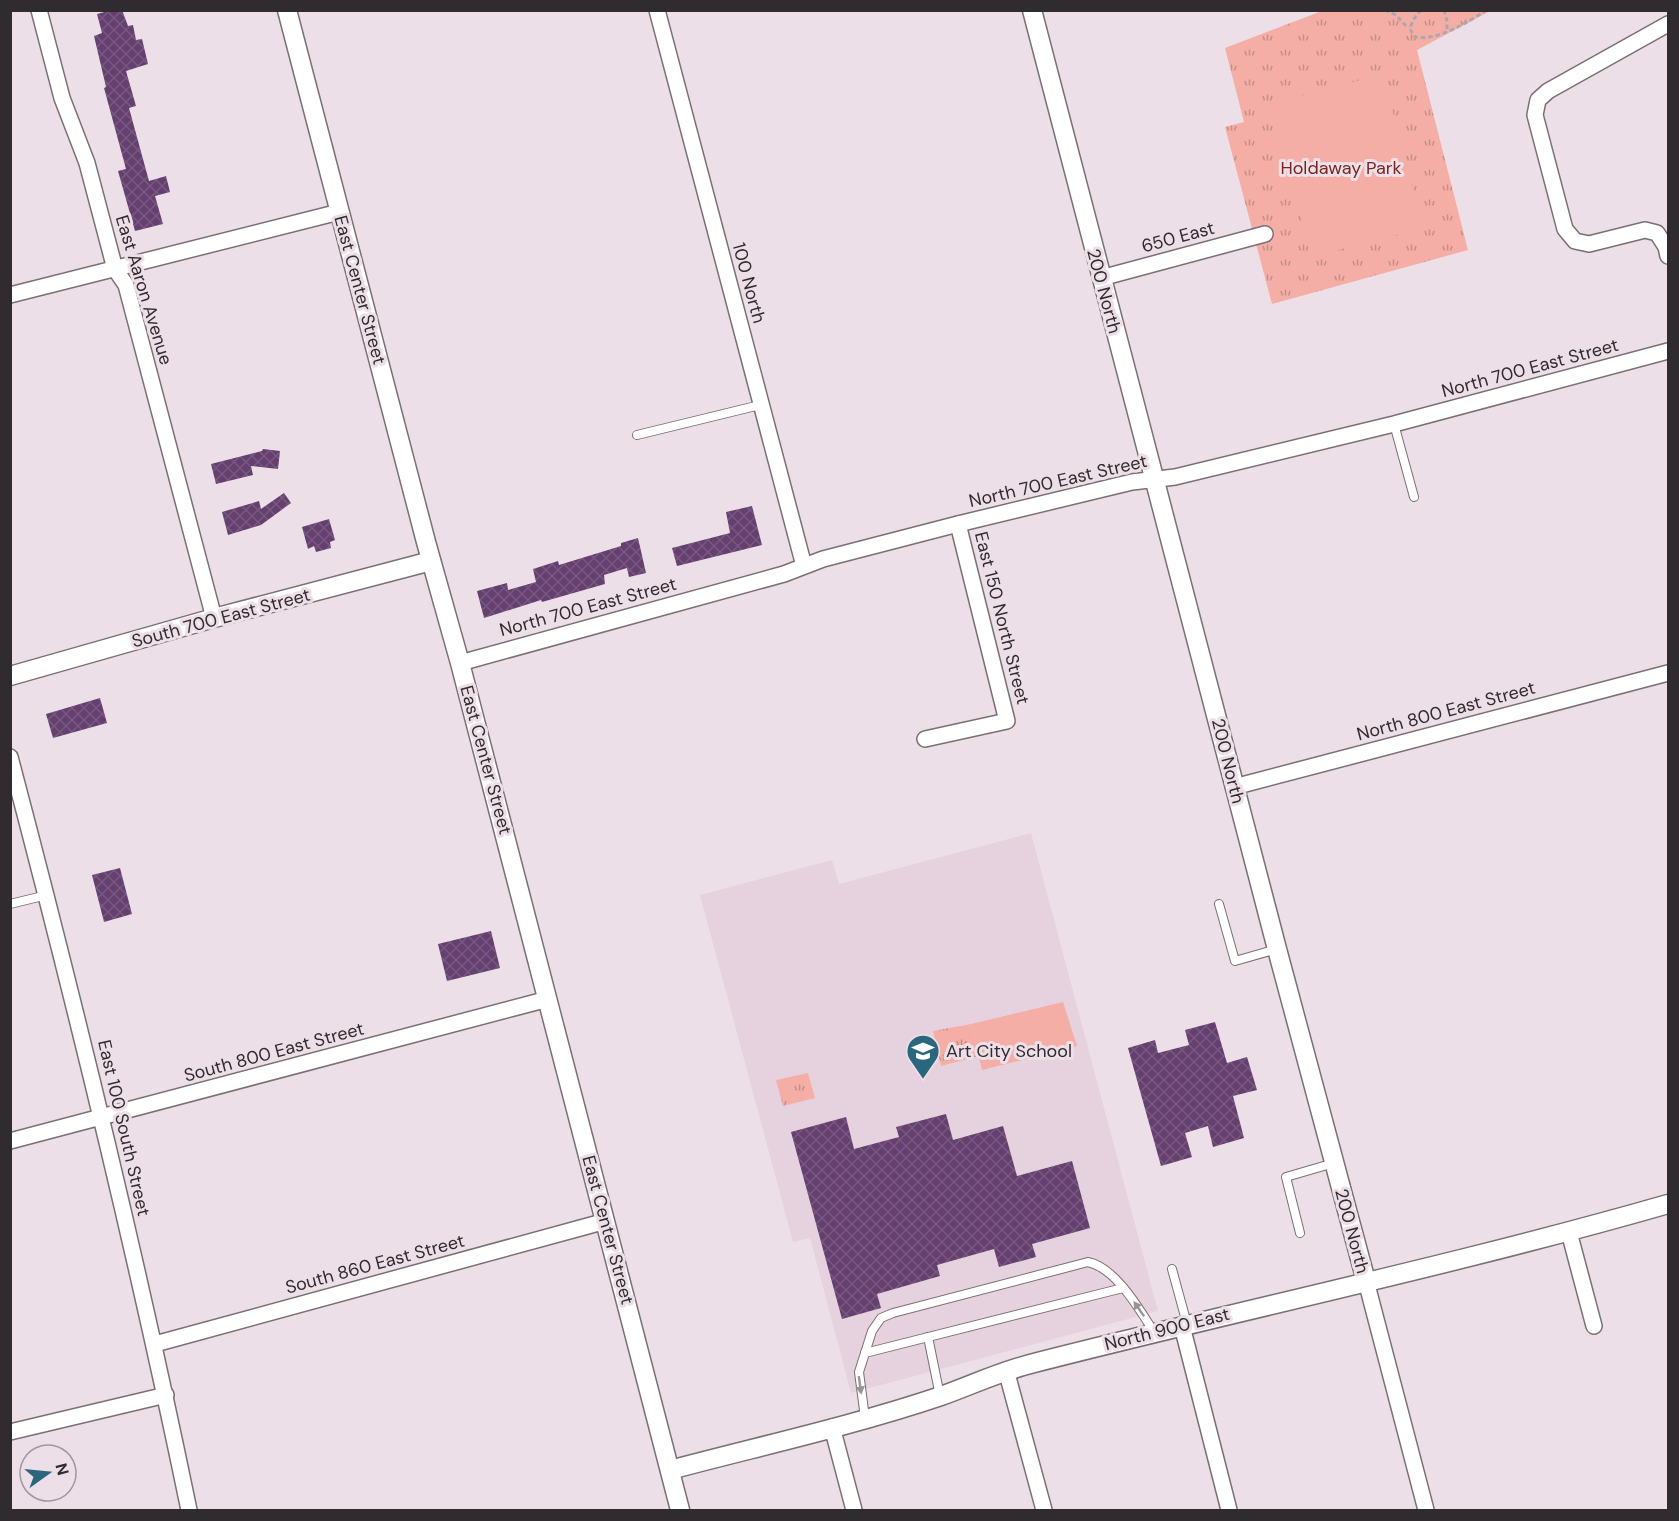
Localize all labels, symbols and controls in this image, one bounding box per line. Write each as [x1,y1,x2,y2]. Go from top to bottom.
park label: Holdaway Park [1280,156,1402,180]
street label: East Aaron Avenue [110,212,178,368]
street label: East Center Street [329,213,391,367]
street label: 650 East [1139,216,1217,258]
street label: 100 North [727,240,771,326]
street label: 200 North [1081,246,1127,336]
street label: North 700 East Street [1439,333,1621,403]
street label: North 700 East Street [967,449,1149,513]
street label: East 150 North Street [969,529,1035,707]
street label: North 700 East Street [497,572,679,642]
street label: South 700 East Street [129,583,313,653]
street label: North 800 East Street [1354,676,1538,746]
street label: East Center Street [455,683,517,837]
street label: 200 North [1206,716,1250,806]
street label: South 800 East Street [181,1016,367,1088]
school or university icon: Art City School [905,1033,941,1080]
street label: East 100 South Street [92,1038,156,1218]
place label: Art City School [946,1039,1072,1063]
street label: East Center Street [577,1153,639,1307]
street label: 200 North [1329,1186,1375,1276]
street label: South 860 East Street [283,1229,467,1299]
street label: North 900 East [1102,1302,1232,1356]
one-way arrow [1133,1302,1145,1318]
one-way arrow [856,1376,865,1395]
north arrow [18,1443,78,1503]
text: N [50,1461,74,1478]

